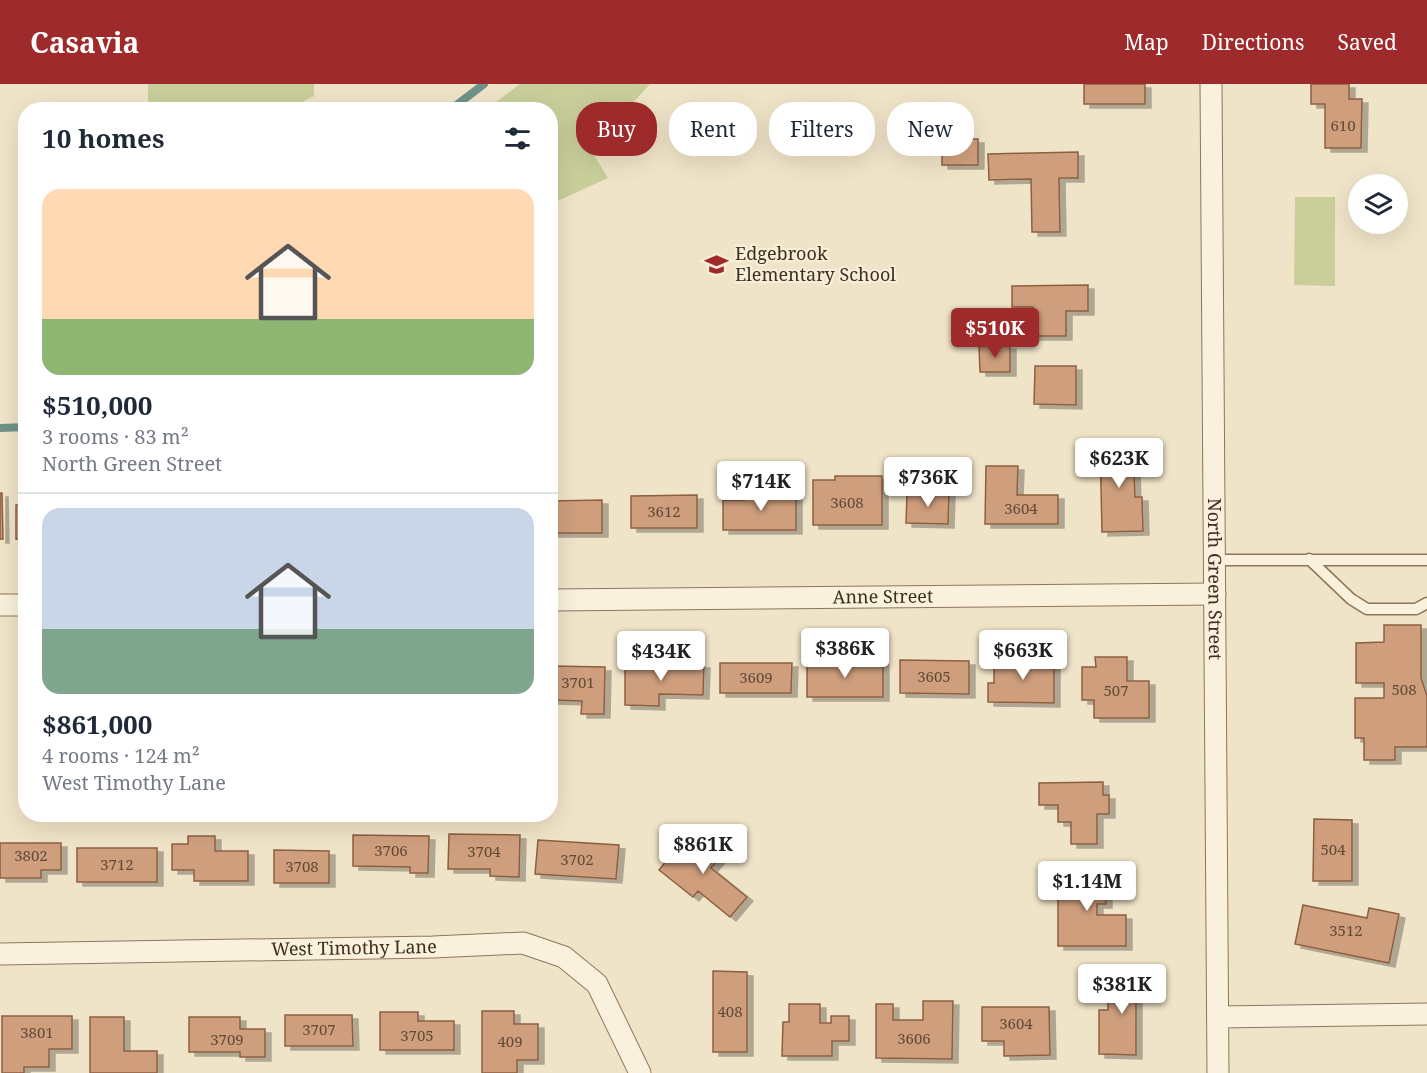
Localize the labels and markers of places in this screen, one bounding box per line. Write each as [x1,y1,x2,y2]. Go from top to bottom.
place label: Edgebrook Elementary School [735,241,896,286]
school or university icon: Edgebrook Elementary School [704,251,730,277]
pin: $510K [953,308,1037,359]
pin: $623K [1077,438,1161,489]
pin: $736K [886,457,970,508]
pin: $714K [719,461,803,512]
pin: $386K [803,628,887,679]
pin: $663K [981,630,1065,681]
pin: $434K [619,631,703,682]
pin: $861K [661,824,745,875]
pin: $1.14M [1038,861,1136,912]
pin: $381K [1080,964,1164,1015]

